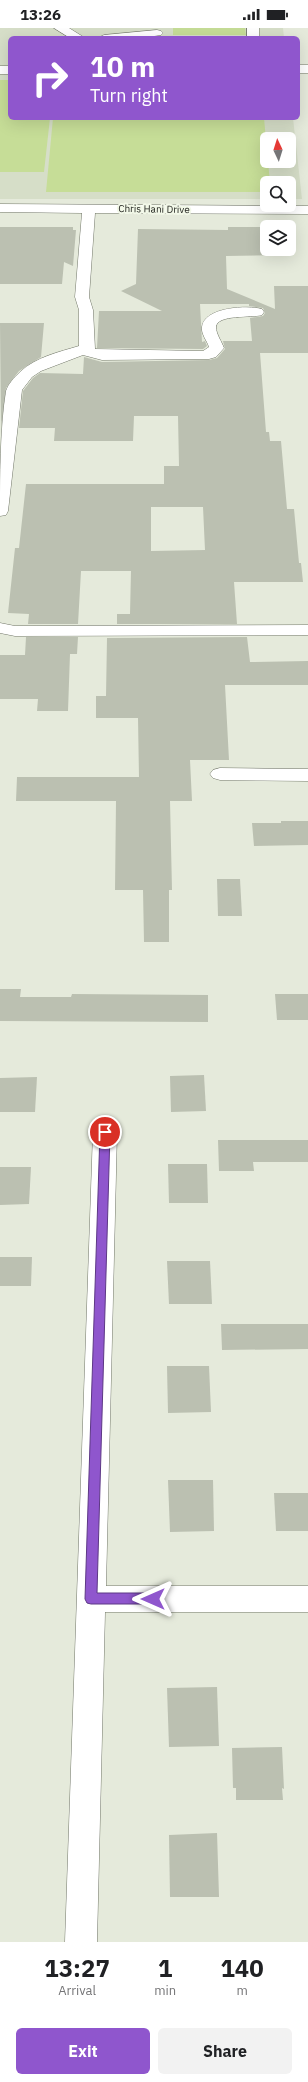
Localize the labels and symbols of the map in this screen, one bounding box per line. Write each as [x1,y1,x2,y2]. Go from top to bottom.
north arrow [260,132,296,168]
street label: Chris Hani Drive [118,202,190,216]
pin [88,1115,122,1149]
position arrow [132,1578,174,1620]

